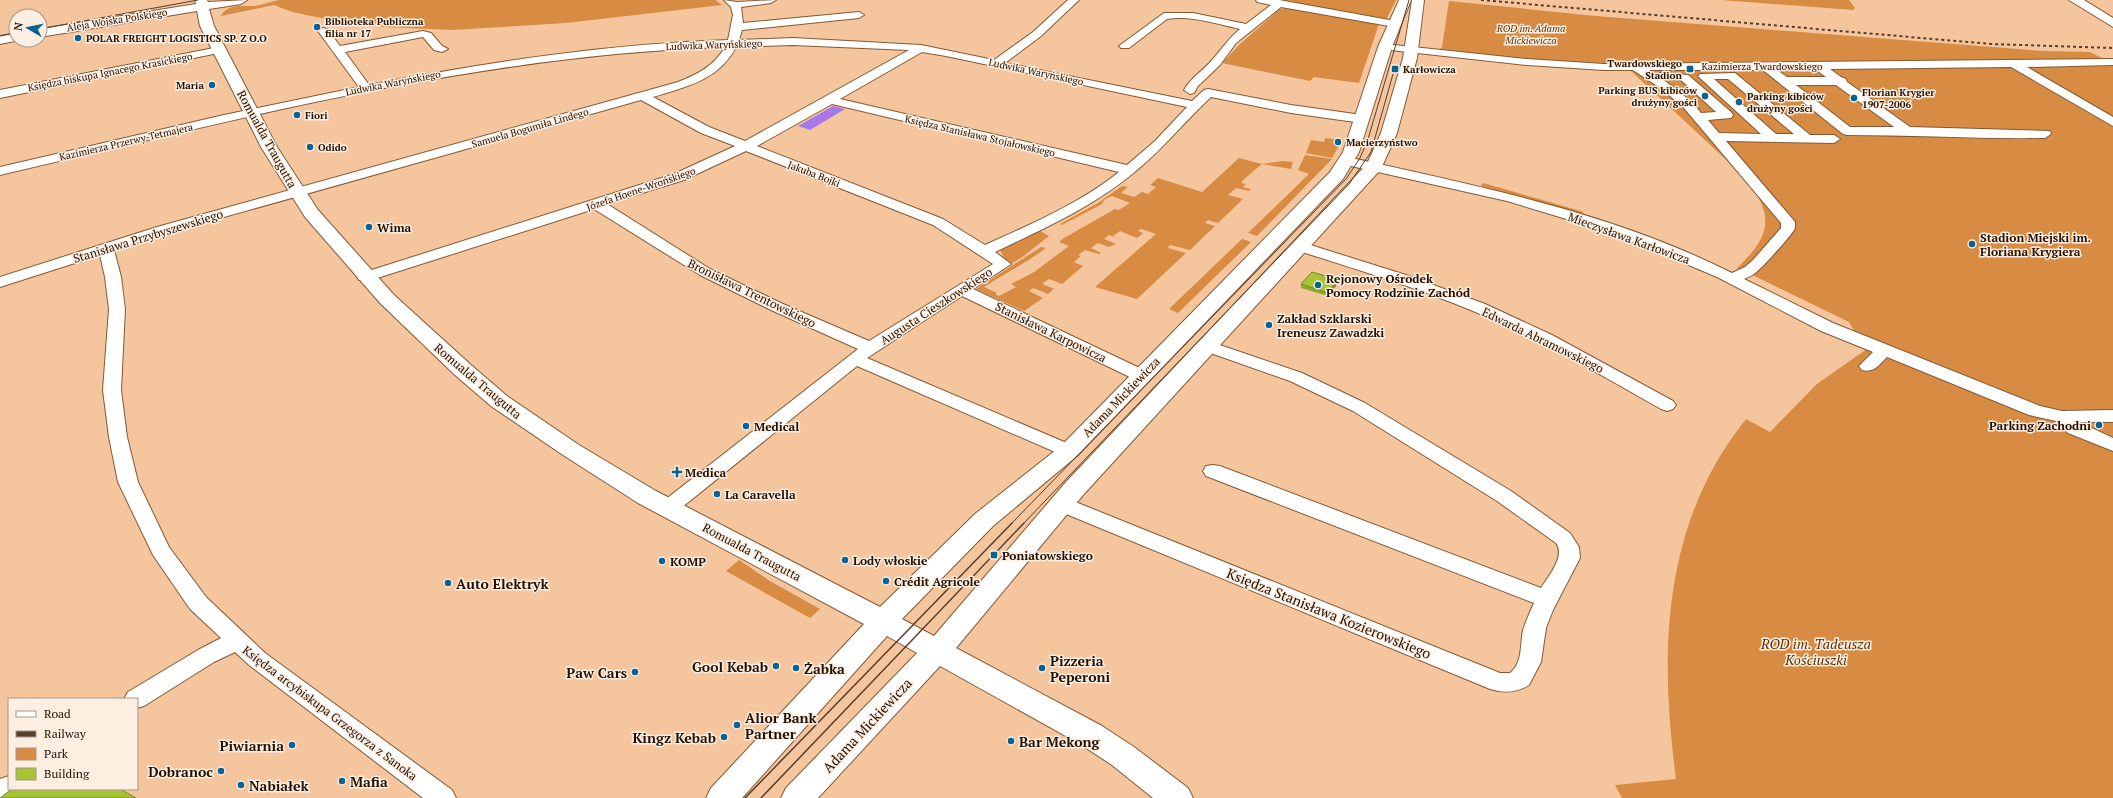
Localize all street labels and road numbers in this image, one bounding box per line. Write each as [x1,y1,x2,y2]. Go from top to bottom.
street label: Aleja Wojska Polskiego [66,6,169,34]
street label: Ludwika Waryńskiego [665,37,763,53]
street label: Księdza biskupa Ignacego Krasickiego [27,50,194,94]
street label: Ludwika Waryńskiego [987,56,1085,89]
street label: Kazimierza Twardowskiego [1701,60,1823,73]
street label: Ludwika Waryńskiego [344,67,442,99]
street label: Romualda Traugutta [234,88,300,190]
street label: Samuela Bogumiła Lindego [470,105,590,151]
street label: Księdza Stanisława Stojałowskiego [904,112,1057,160]
street label: Kazimierza Przerwy-Tetmajera [58,120,194,164]
street label: Jakuba Bojki [786,158,842,190]
street label: Józefa Hoene-Wrońskiego [585,164,698,214]
street label: Stanisława Przybyszewskiego [71,206,225,266]
street label: Mieczysława Karłowicza [1566,209,1692,267]
street label: Bronisława Trentowskiego [685,255,819,331]
street label: Augusta Cieszkowskiego [877,264,995,348]
street label: Stanisława Karpowicza [993,299,1109,365]
street label: Edwarda Abramowskiego [1480,304,1607,376]
street label: Romualda Traugutta [431,340,525,422]
street label: Adama Mickiewicza [1079,354,1163,440]
street label: Romualda Traugutta [700,520,804,584]
street label: Księdza Stanisława Kozierowskiego [1224,563,1434,663]
street label: Księdza arcybiskupa Grzegorza z Sanoka [240,642,420,784]
street label: Adama Mickiewicza [818,674,916,776]

